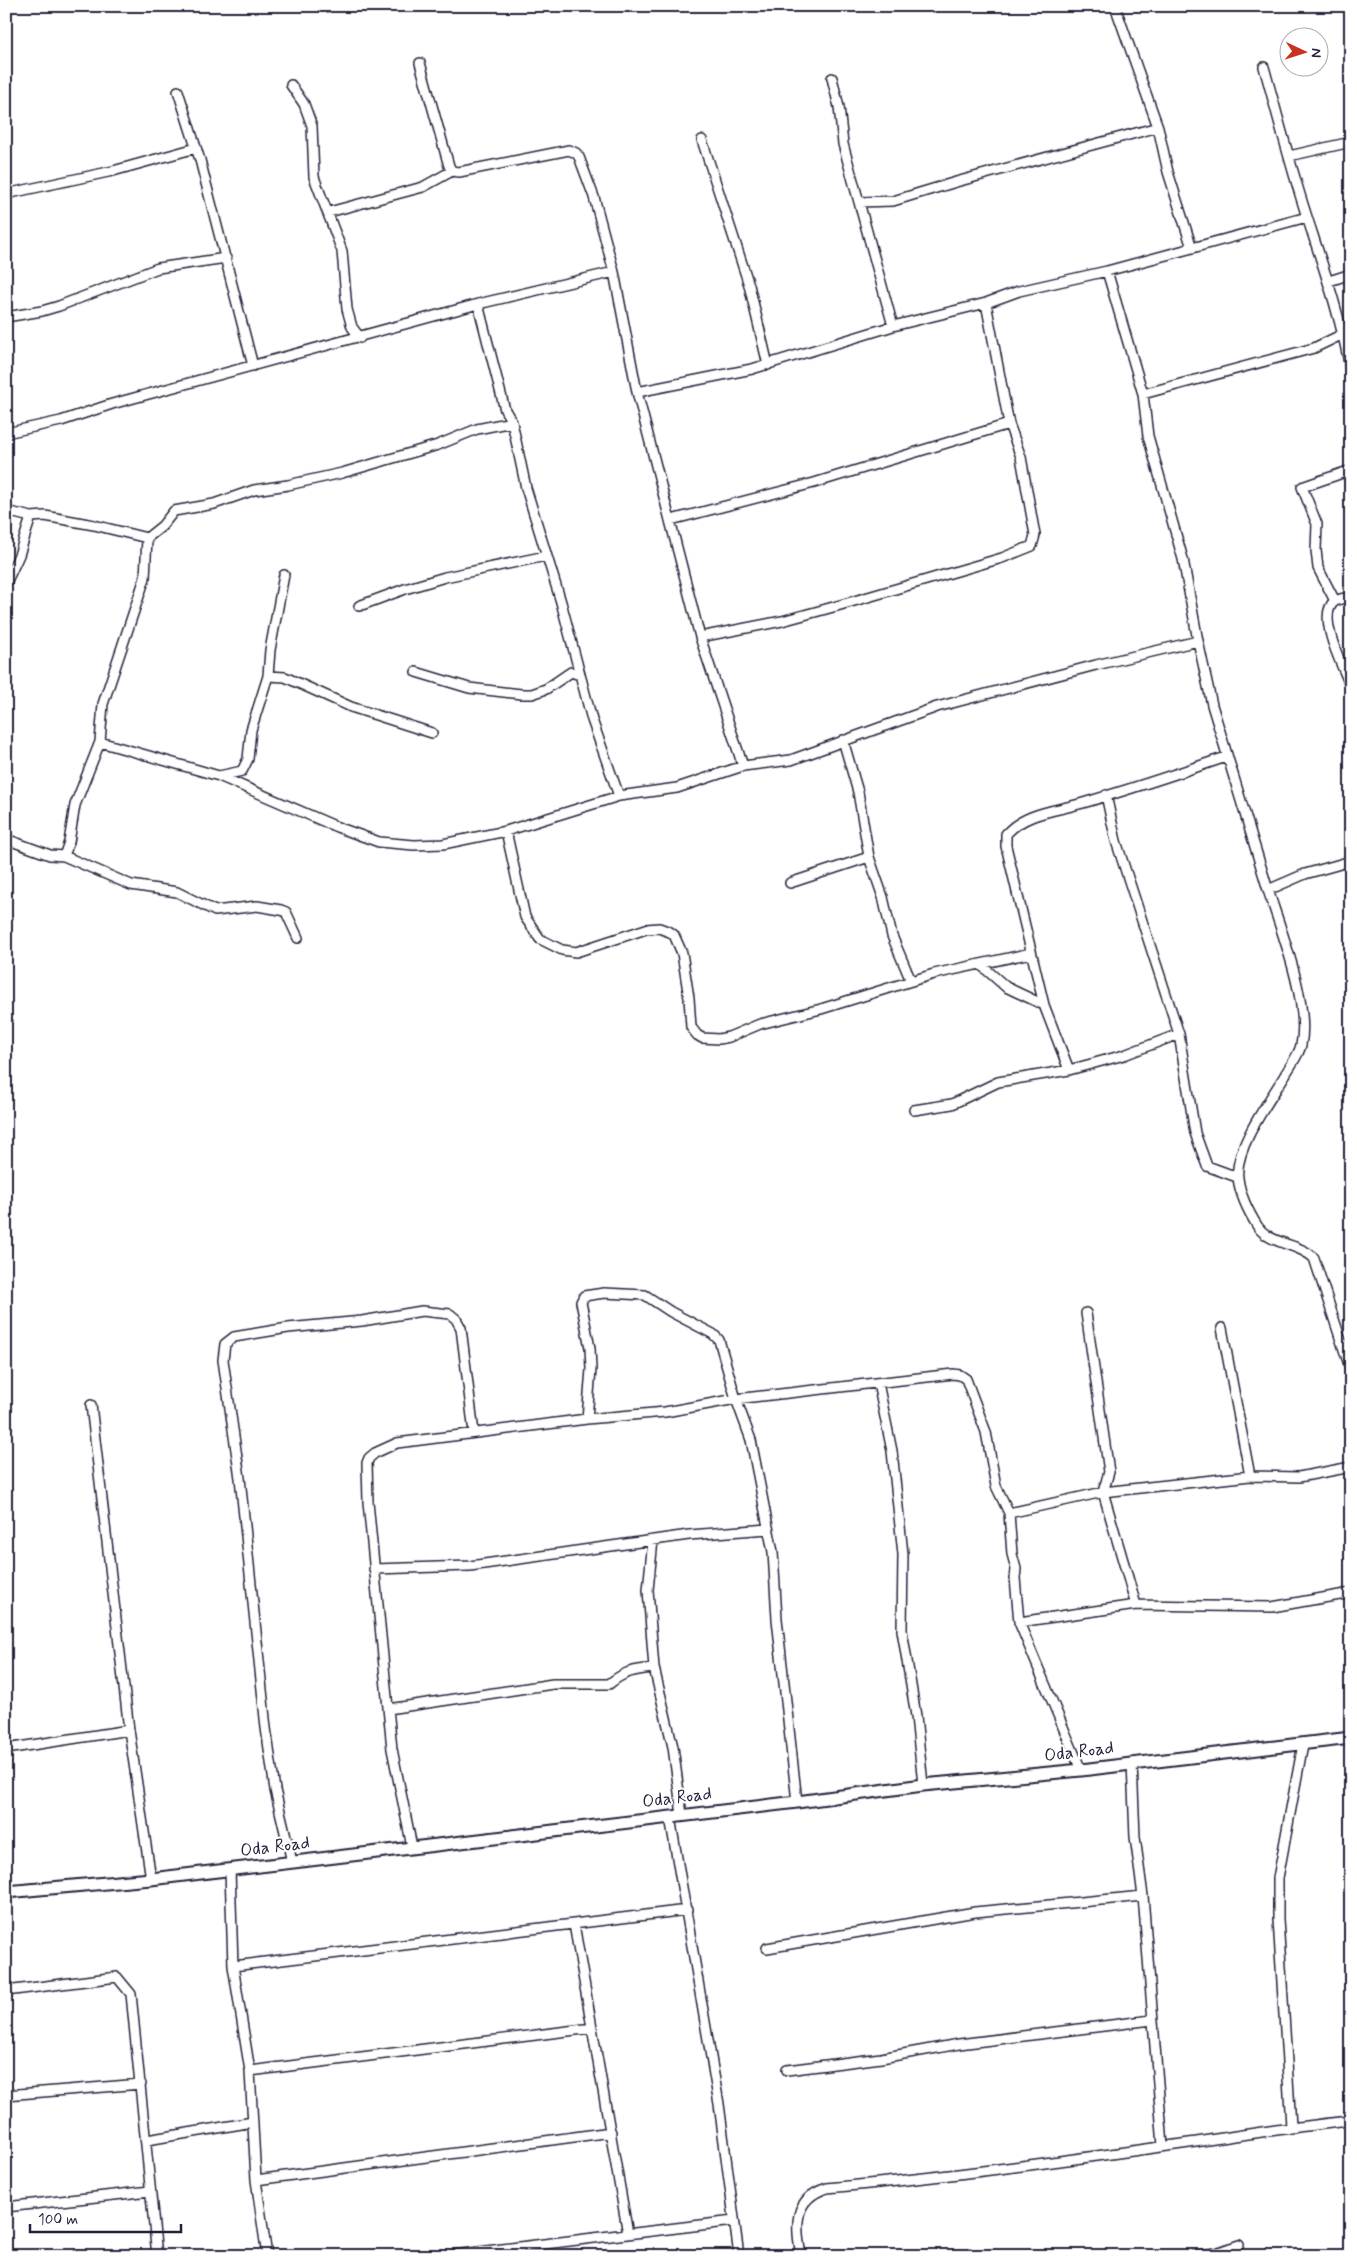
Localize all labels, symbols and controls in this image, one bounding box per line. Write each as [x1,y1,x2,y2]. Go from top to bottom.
north arrow [1280,28,1330,78]
text: N [1307,48,1325,58]
street label: Oda Road [1043,1736,1115,1768]
street label: Oda Road [641,1782,713,1814]
street label: Oda Road [239,1831,311,1863]
scale bar [30,2202,181,2234]
text: 100 m [38,2210,78,2230]

